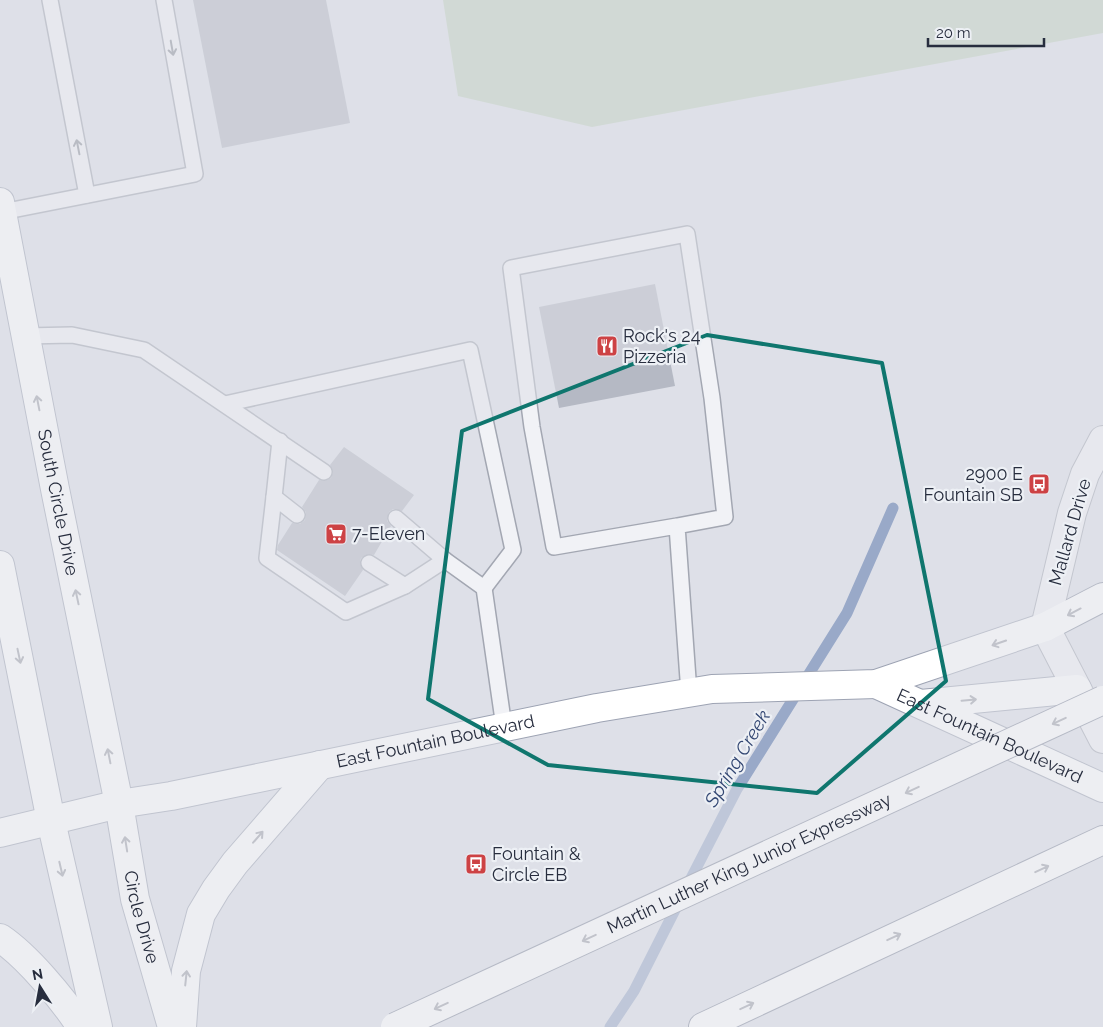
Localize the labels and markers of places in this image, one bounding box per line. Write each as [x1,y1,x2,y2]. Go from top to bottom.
place label: Rock's 24 Pizzeria [623,325,701,367]
restaurant icon: Rock's 24 Pizzeria [595,334,619,358]
place label: 2900 E Fountain SB [923,463,1023,505]
bus stop icon: 2900 E Fountain SB [1027,472,1051,496]
supermarket icon: 7-Eleven [324,522,348,546]
place label: 7-Eleven [352,523,425,544]
place label: Fountain & Circle EB [492,843,581,885]
bus stop icon: Fountain & Circle EB [464,852,488,876]

